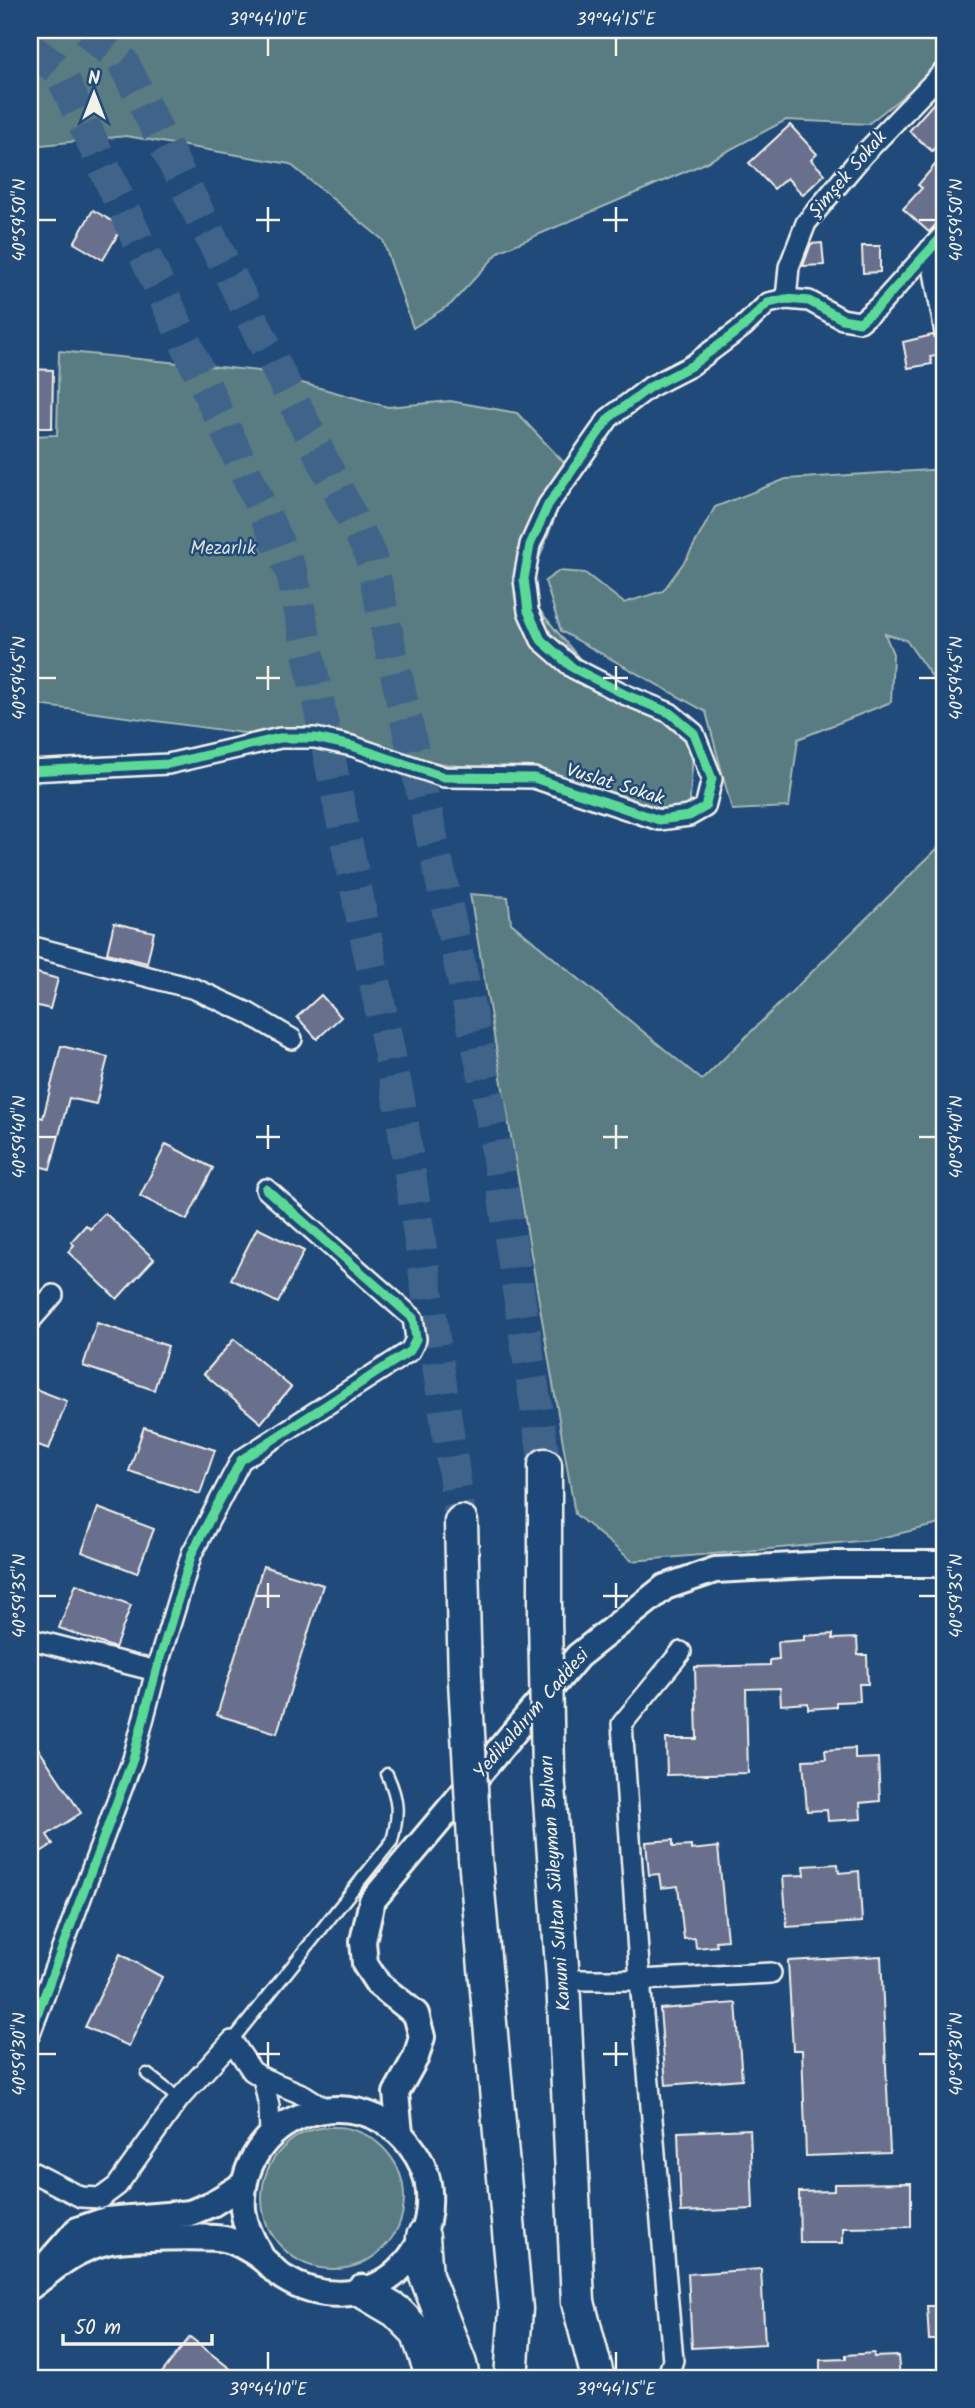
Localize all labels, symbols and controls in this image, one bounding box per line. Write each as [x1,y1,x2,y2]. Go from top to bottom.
text: 39°44'10"E [229,6,308,35]
text: 39°44'15"E [576,6,656,35]
north arrow [60,60,130,130]
text: N [88,64,100,94]
street label: Şimşek Sokak [801,124,895,226]
text: 40°59'50"N [6,179,35,261]
text: 40°59'50"N [943,179,972,261]
park label: Mezarlık [190,534,256,564]
text: 40°59'45"N [6,636,35,720]
text: 40°59'45"N [943,636,972,720]
street label: Vuslat Sokak [562,756,668,814]
text: 40°59'40"N [6,1095,35,1179]
text: 40°59'40"N [943,1095,972,1179]
text: 40°59'35"N [6,1554,35,1638]
text: 40°59'35"N [943,1554,972,1638]
street label: Yedikaldırım Caddesi [467,1641,598,1786]
street label: Kanuni Sultan Süleyman Bulvarı [532,1754,580,2012]
text: 40°59'30"N [6,2012,35,2096]
text: 40°59'30"N [943,2012,972,2096]
scale bar [63,2303,212,2347]
text: 50 m [74,2312,121,2345]
text: 39°44'10"E [229,2376,308,2405]
text: 39°44'15"E [576,2376,656,2405]

